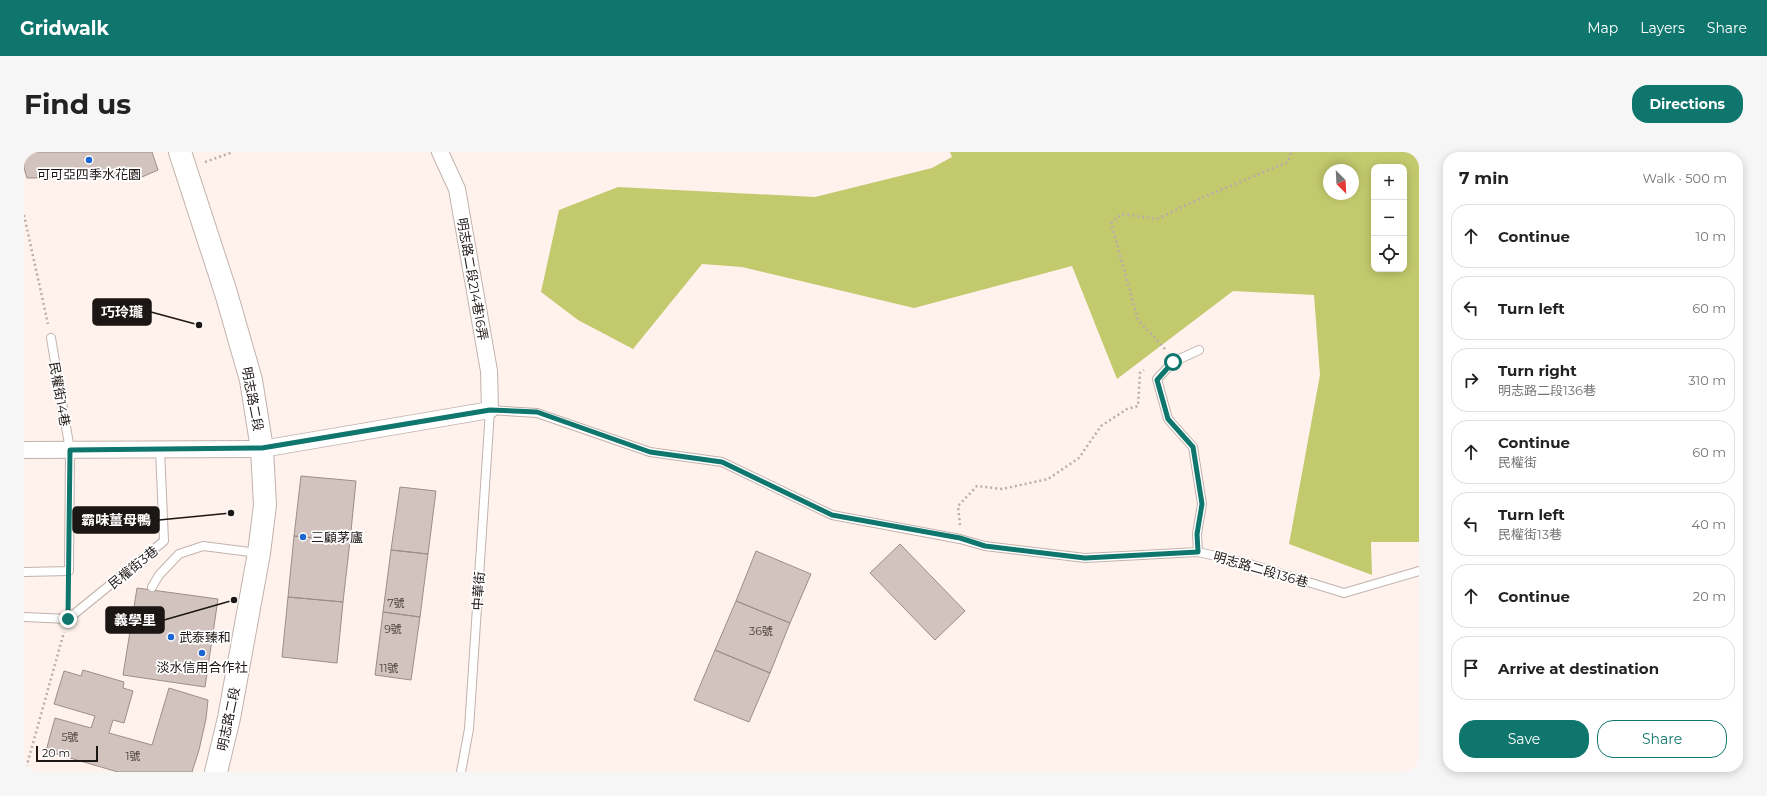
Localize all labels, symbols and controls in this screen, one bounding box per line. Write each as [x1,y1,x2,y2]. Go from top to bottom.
text: Gridwalk [20,17,109,40]
text: Map [1587,19,1618,37]
text: Layers [1640,19,1685,37]
text: Share [1707,19,1747,37]
button: Directions [1632,85,1743,123]
text: Find us [24,87,131,121]
marker: 可可亞四季水花園 [84,155,94,165]
north arrow [1323,164,1359,200]
map controls [1371,164,1407,272]
button: + [1371,164,1407,200]
place label: 可可亞四季水花園 [37,166,141,182]
text: 7 min [1459,168,1509,188]
text: Walk · 500 m [1642,170,1727,186]
button: − [1371,200,1407,236]
street label: 明志路二段214巷16弄 [454,216,492,342]
icon: ahead [1460,225,1482,247]
text: Continue [1498,227,1570,246]
text: 10 m [1696,228,1726,244]
button: locate [1371,236,1407,272]
icon: left [1460,297,1482,319]
callout: 巧玲瓏 [93,299,151,325]
text: Turn left [1498,299,1565,318]
text: 60 m [1692,300,1726,316]
text: 巧玲瓏 [101,303,143,321]
route start [1164,353,1182,371]
street label: 民權街14巷 [46,360,74,428]
text: Turn right [1498,361,1577,380]
street label: 明志路二段 [239,366,267,432]
icon: right [1460,369,1482,391]
text: 310 m [1688,372,1726,388]
text: 明志路二段136巷 [1498,382,1596,398]
text: Continue [1498,433,1570,452]
icon: ahead [1460,441,1482,463]
text: 60 m [1692,444,1726,460]
text: 民權街 [1498,454,1537,470]
text: Turn left [1498,505,1565,524]
callout: 霸味薑母鴨 [73,507,159,533]
text: 霸味薑母鴨 [81,511,151,529]
icon: left [1460,513,1482,535]
text: 40 m [1692,516,1726,532]
text: 民權街13巷 [1498,526,1562,542]
place label: 三顧茅廬 [311,529,363,545]
marker: 三顧茅廬 [298,532,308,542]
street label: 民權街3巷 [105,542,161,592]
street label: 明志路二段136巷 [1212,548,1310,590]
street label: 中華街 [469,571,487,611]
icon: ahead [1460,585,1482,607]
text: Continue [1498,587,1570,606]
text: 20 m [1693,588,1726,604]
house number: 7號 [387,596,405,610]
callout: 義學里 [106,607,164,633]
route end [59,610,77,628]
text: 義學里 [114,611,156,629]
house number: 9號 [384,622,402,636]
house number: 36號 [749,624,773,638]
place label: 武泰臻和 [179,629,231,645]
marker: 武泰臻和 [166,632,176,642]
marker: 淡水信用合作社 [197,648,207,658]
icon: arrive [1460,657,1482,679]
place label: 淡水信用合作社 [156,659,248,675]
text: Arrive at destination [1498,659,1659,678]
house number: 11號 [380,661,398,675]
street label: 明志路二段 [213,686,243,752]
button: Save [1459,720,1589,758]
button: Share [1597,720,1727,758]
house number: 5號 [61,730,79,744]
scale bar [36,744,98,763]
text: 20 m [42,746,70,760]
house number: 1號 [126,749,140,763]

